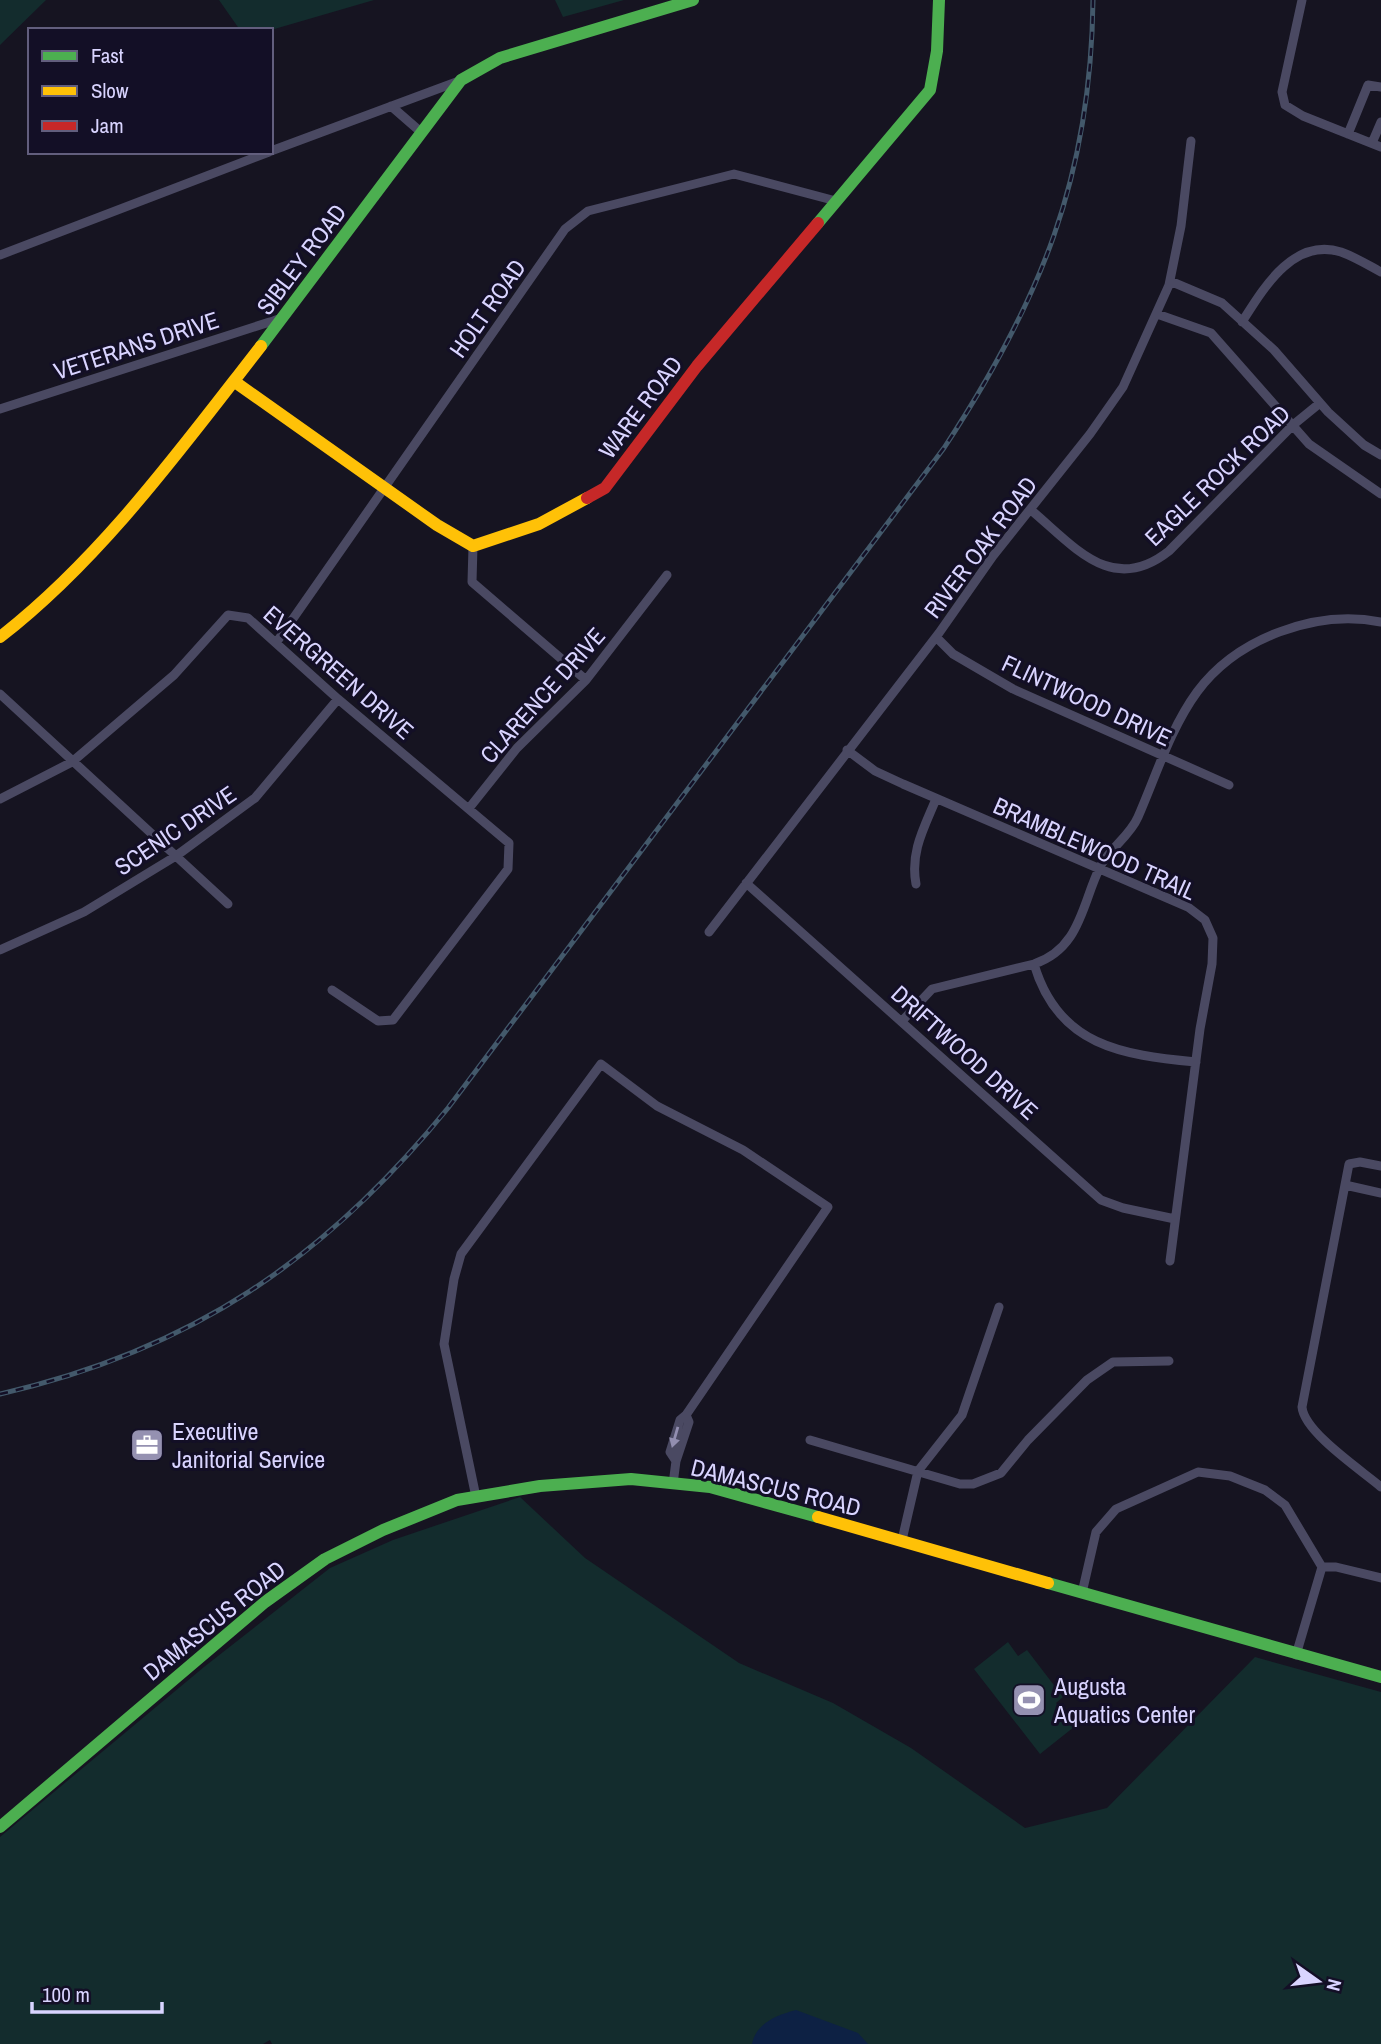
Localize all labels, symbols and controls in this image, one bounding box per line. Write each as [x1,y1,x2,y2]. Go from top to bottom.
legend [28,28,273,154]
text: Fast [91,41,124,70]
text: Slow [91,76,129,105]
text: Jam [91,111,124,140]
street label: SIBLEY ROAD [249,197,353,321]
street label: HOLT ROAD [441,253,533,363]
street label: VETERANS DRIVE [49,303,223,387]
street label: WARE ROAD [591,349,689,465]
street label: EAGLE ROCK ROAD [1137,397,1297,553]
street label: RIVER OAK ROAD [916,470,1044,624]
street label: EVERGREEN DRIVE [257,598,421,746]
street label: CLARENCE DRIVE [472,620,612,770]
street label: FLINTWOOD DRIVE [997,647,1177,753]
street label: SCENIC DRIVE [108,778,242,882]
street label: BRAMBLEWOOD TRAIL [989,789,1201,907]
street label: DRIFTWOOD DRIVE [885,978,1045,1126]
place label: Executive Janitorial Service [172,1415,325,1475]
office icon: Executive Janitorial Service [128,1426,166,1464]
one-way arrow [669,1427,679,1448]
street label: DAMASCUS ROAD [688,1450,864,1524]
street label: DAMASCUS ROAD [136,1553,292,1687]
place label: Augusta Aquatics Center [1053,1670,1196,1730]
sports icon: Augusta Aquatics Center [1010,1681,1048,1719]
north arrow [1283,1946,1353,2016]
scale bar [32,1970,161,2014]
text: N [1321,1977,1348,1994]
text: 100 m [42,1980,90,2009]

